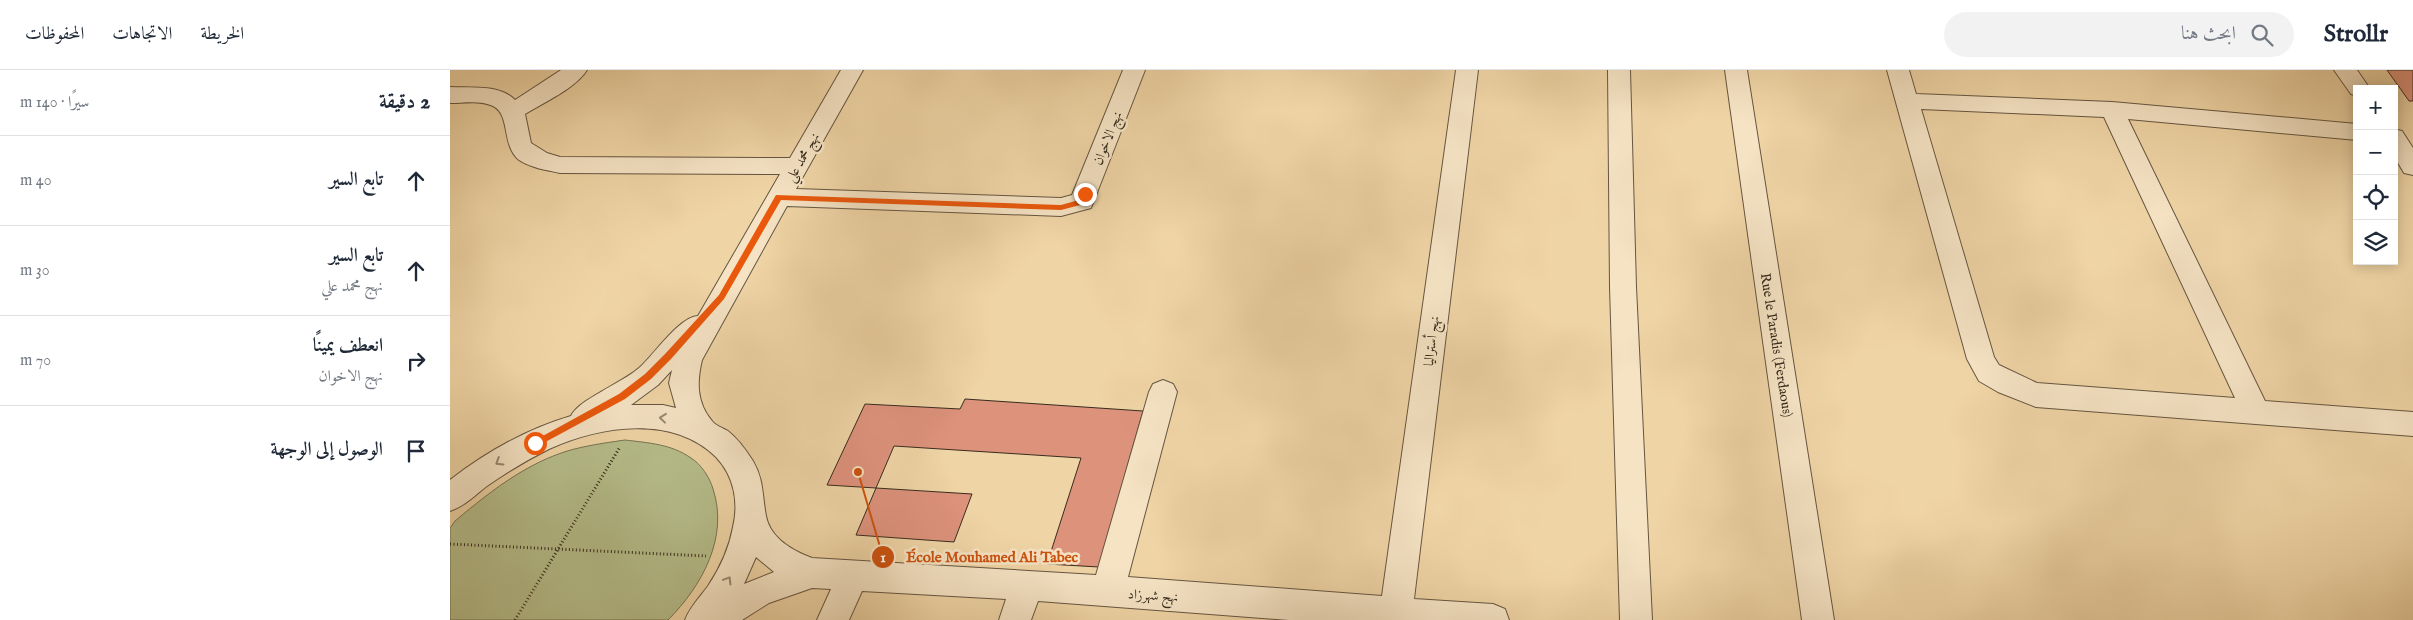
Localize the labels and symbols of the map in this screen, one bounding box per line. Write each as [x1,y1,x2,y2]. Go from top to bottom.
street label: نهج الاخوان [1089,109,1130,169]
street label: نهج محمد علي [782,130,827,187]
route end [1074,183,1097,206]
street label: Rue le Paradis (Ferdaous) [1756,272,1796,419]
street label: نهج أستراليا [1418,315,1447,368]
one-way arrow [659,413,667,424]
route start [524,432,547,455]
one-way arrow [496,456,505,465]
callout: École Mouhamed Ali Tabec [871,542,1088,572]
text: 1 [880,548,886,567]
text: École Mouhamed Ali Tabec [906,548,1079,567]
one-way arrow [722,577,732,586]
street label: نهج شهرزاد [1127,585,1179,610]

